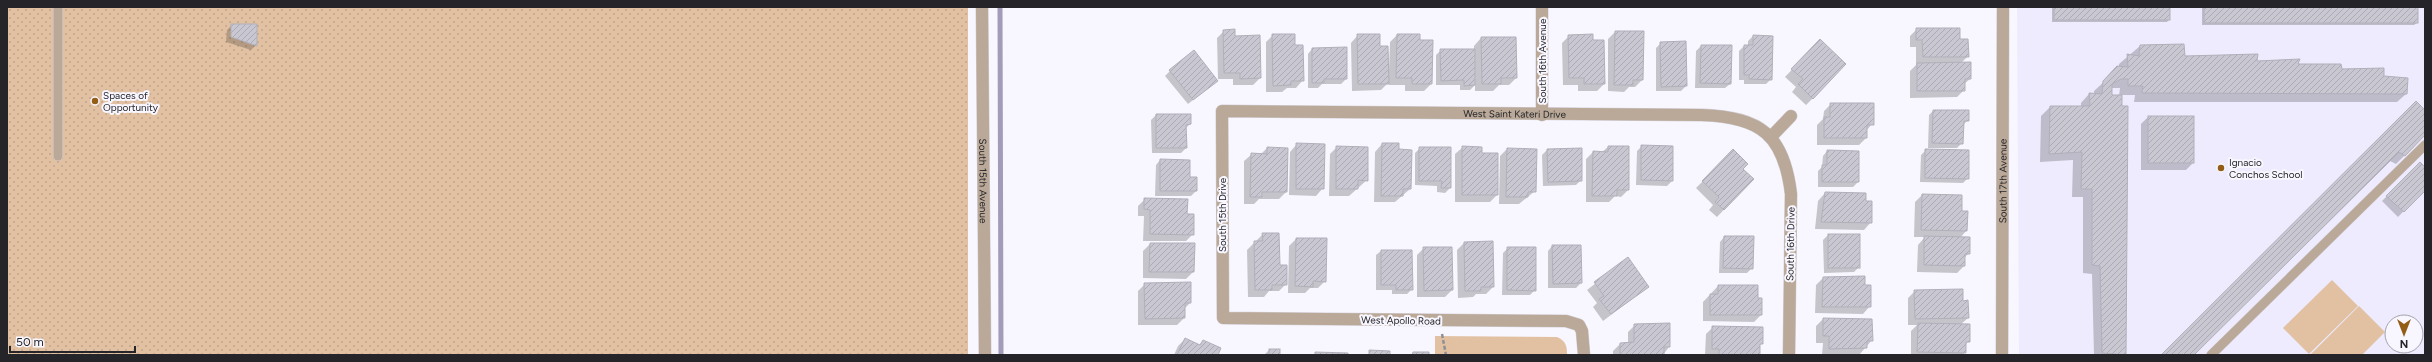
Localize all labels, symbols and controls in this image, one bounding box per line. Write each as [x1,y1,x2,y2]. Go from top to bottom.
street label: South 16th Avenue [1536,18,1549,103]
place label: Spaces of Opportunity [103,89,159,114]
marker: Spaces of Opportunity [90,96,100,106]
street label: West Saint Kateri Drive [1463,107,1567,121]
street label: South 15th Avenue [976,138,990,224]
street label: South 17th Avenue [1996,138,2010,223]
place label: Ignacio Conchos School [2229,156,2302,181]
marker: Ignacio Conchos School [2216,163,2226,173]
street label: South 15th Drive [1216,177,1229,252]
street label: South 16th Drive [1783,206,1798,281]
street label: West Apollo Road [1361,313,1441,328]
north arrow [2384,314,2424,354]
scale bar [10,328,135,354]
text: 50 m [16,335,44,349]
text: N [2400,337,2408,350]

